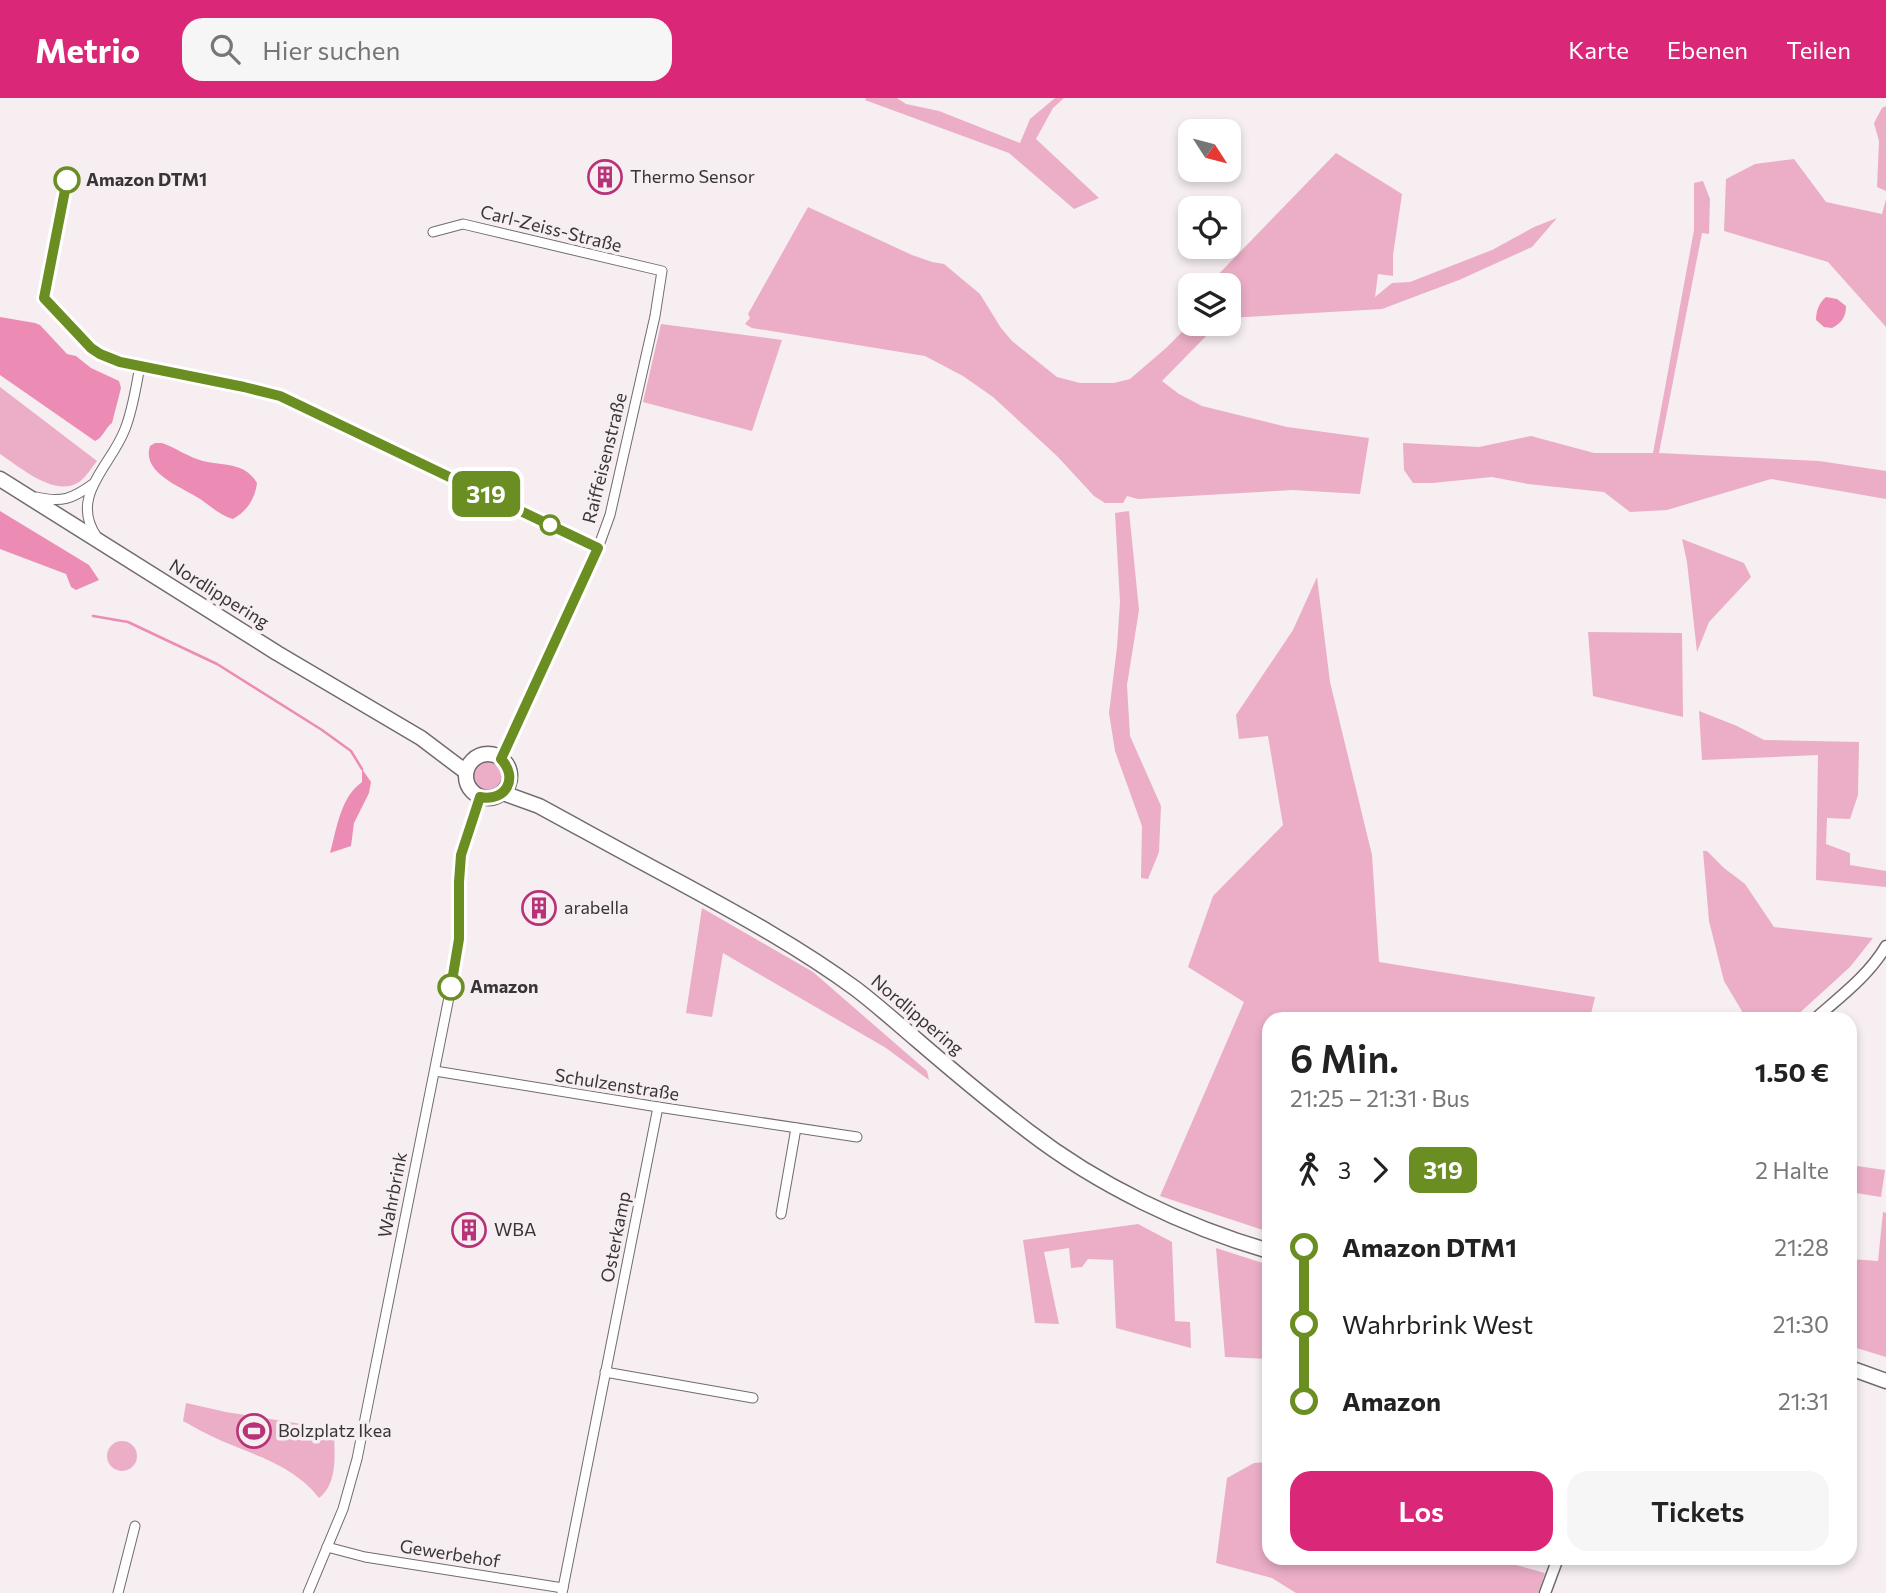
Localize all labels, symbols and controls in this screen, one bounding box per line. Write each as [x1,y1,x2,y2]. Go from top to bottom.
search box [182,18,672,81]
text: Metrio [35,29,140,70]
icon: search [206,30,244,68]
text: Hier suchen [262,34,400,65]
text: Karte [1568,35,1629,64]
text: Ebenen [1667,35,1748,64]
text: Teilen [1786,35,1851,64]
north arrow [1178,119,1241,182]
map controls [1178,119,1241,336]
building icon: Thermo Sensor [586,158,624,196]
place label: Thermo Sensor [630,165,755,187]
marker: Amazon DTM1 [54,167,80,193]
place label: Amazon DTM1 [86,168,207,190]
button: locate [1178,196,1241,259]
street label: Carl-Zeiss-Straße [478,200,624,256]
button: layers [1178,273,1241,336]
street label: Raiffeisenstraße [577,390,631,525]
line badge: 319 [446,471,526,517]
text: 319 [466,479,506,508]
unlabelled marker [540,515,560,535]
street label: Nordlippering [166,554,274,633]
building icon: arabella [520,889,558,927]
place label: arabella [564,896,629,918]
street label: Nordlippering [867,969,968,1059]
marker: Amazon [438,974,464,1000]
place label: Amazon [470,975,539,997]
text: 6 Min. [1290,1034,1399,1081]
text: 1.50 € [1755,1056,1829,1087]
street label: Schulzenstraße [553,1063,681,1105]
text: 21:25 – 21:31 · Bus [1290,1084,1470,1112]
street label: Wahrbrink [373,1150,411,1240]
icon: walk [1290,1151,1328,1189]
icon: forward [1361,1151,1399,1189]
text: 319 [1423,1155,1463,1184]
text: 3 [1338,1156,1351,1184]
text: 2 Halte [1755,1156,1829,1184]
street label: Osterkamp [595,1189,635,1284]
building icon: WBA [450,1211,488,1249]
place label: WBA [494,1218,536,1240]
text: Amazon DTM1 [1342,1231,1517,1262]
text: 21:28 [1774,1233,1829,1261]
text: Wahrbrink West [1342,1308,1533,1339]
text: 21:30 [1773,1310,1829,1338]
text: Amazon [1342,1385,1441,1416]
text: 21:31 [1778,1387,1829,1415]
sports icon: Bolzplatz Ikea [235,1412,273,1450]
place label: Bolzplatz Ikea [278,1419,392,1441]
button: Los [1290,1471,1553,1551]
button: Tickets [1567,1471,1829,1551]
street label: Gewerbehof [398,1534,503,1572]

